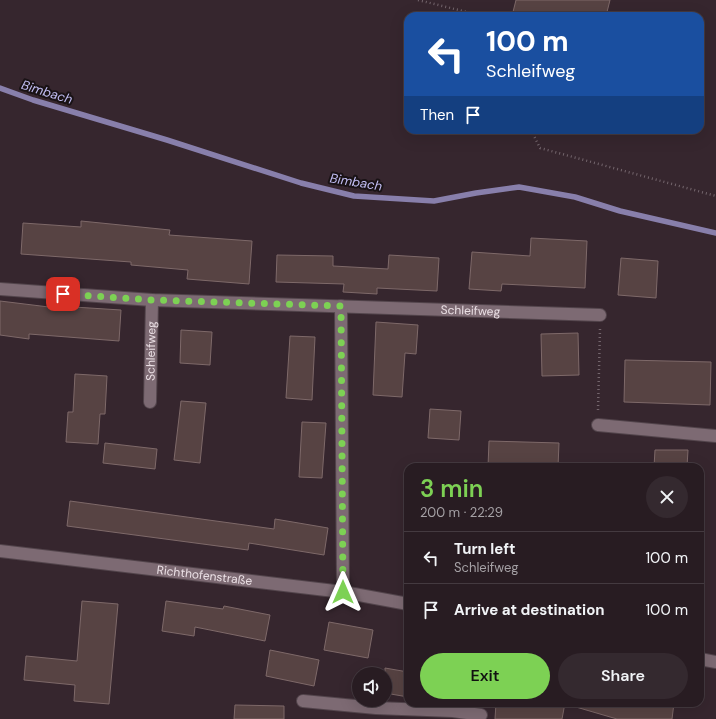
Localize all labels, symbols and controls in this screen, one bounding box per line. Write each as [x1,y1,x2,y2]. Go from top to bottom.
text: 100 m [486,23,569,60]
icon: left [420,28,472,80]
text: Schleifweg [486,59,575,83]
water label: Bimbach [19,76,75,108]
icon: arrive [462,104,484,126]
text: Then [420,105,454,125]
water label: Bimbach [329,169,383,195]
pin [46,277,80,311]
icon: arrive [52,283,74,305]
street label: Schleifweg [440,302,501,320]
street label: Schleifweg [142,321,160,381]
text: 3 min [420,473,483,504]
button: close [646,476,688,518]
text: 200 m · 22:29 [420,504,503,521]
text: Turn left [454,539,515,559]
icon: left [420,547,442,569]
text: 100 m [645,548,688,568]
text: Schleifweg [454,559,519,576]
street label: Richthofenstraße [156,562,253,589]
position arrow [322,571,364,613]
icon: arrive [420,599,442,621]
text: Arrive at destination [454,600,605,620]
text: 100 m [645,600,688,620]
button: Exit [420,653,550,699]
button: Share [558,653,688,699]
map controls [352,667,392,707]
button: sound [352,667,392,707]

